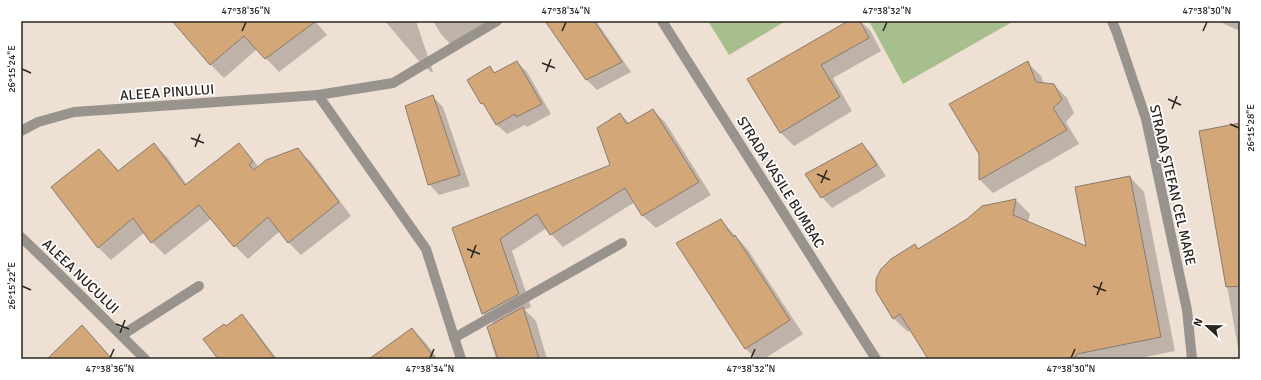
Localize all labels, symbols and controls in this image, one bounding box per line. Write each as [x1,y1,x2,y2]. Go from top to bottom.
text: 47°38'36"N [222,5,270,17]
text: 47°38'34"N [542,5,590,17]
text: 47°38'32"N [863,5,911,17]
text: 47°38'30"N [1183,5,1231,17]
text: 26°15'24"E [6,45,18,93]
street label: ALEEA PINULUI [119,81,215,104]
street label: STRADA ȘTEFAN CEL MARE [1146,103,1199,267]
text: 26°15'28"E [1245,104,1257,152]
street label: STRADA VASILE BUMBAC [733,113,828,251]
street label: ALEEA NUCULUI [39,235,123,317]
text: 26°15'22"E [6,262,18,310]
north arrow [1187,306,1227,346]
text: N [1191,316,1206,328]
text: 47°38'36"N [86,363,134,375]
text: 47°38'34"N [406,363,454,375]
text: 47°38'32"N [727,363,775,375]
text: 47°38'30"N [1047,363,1095,375]

